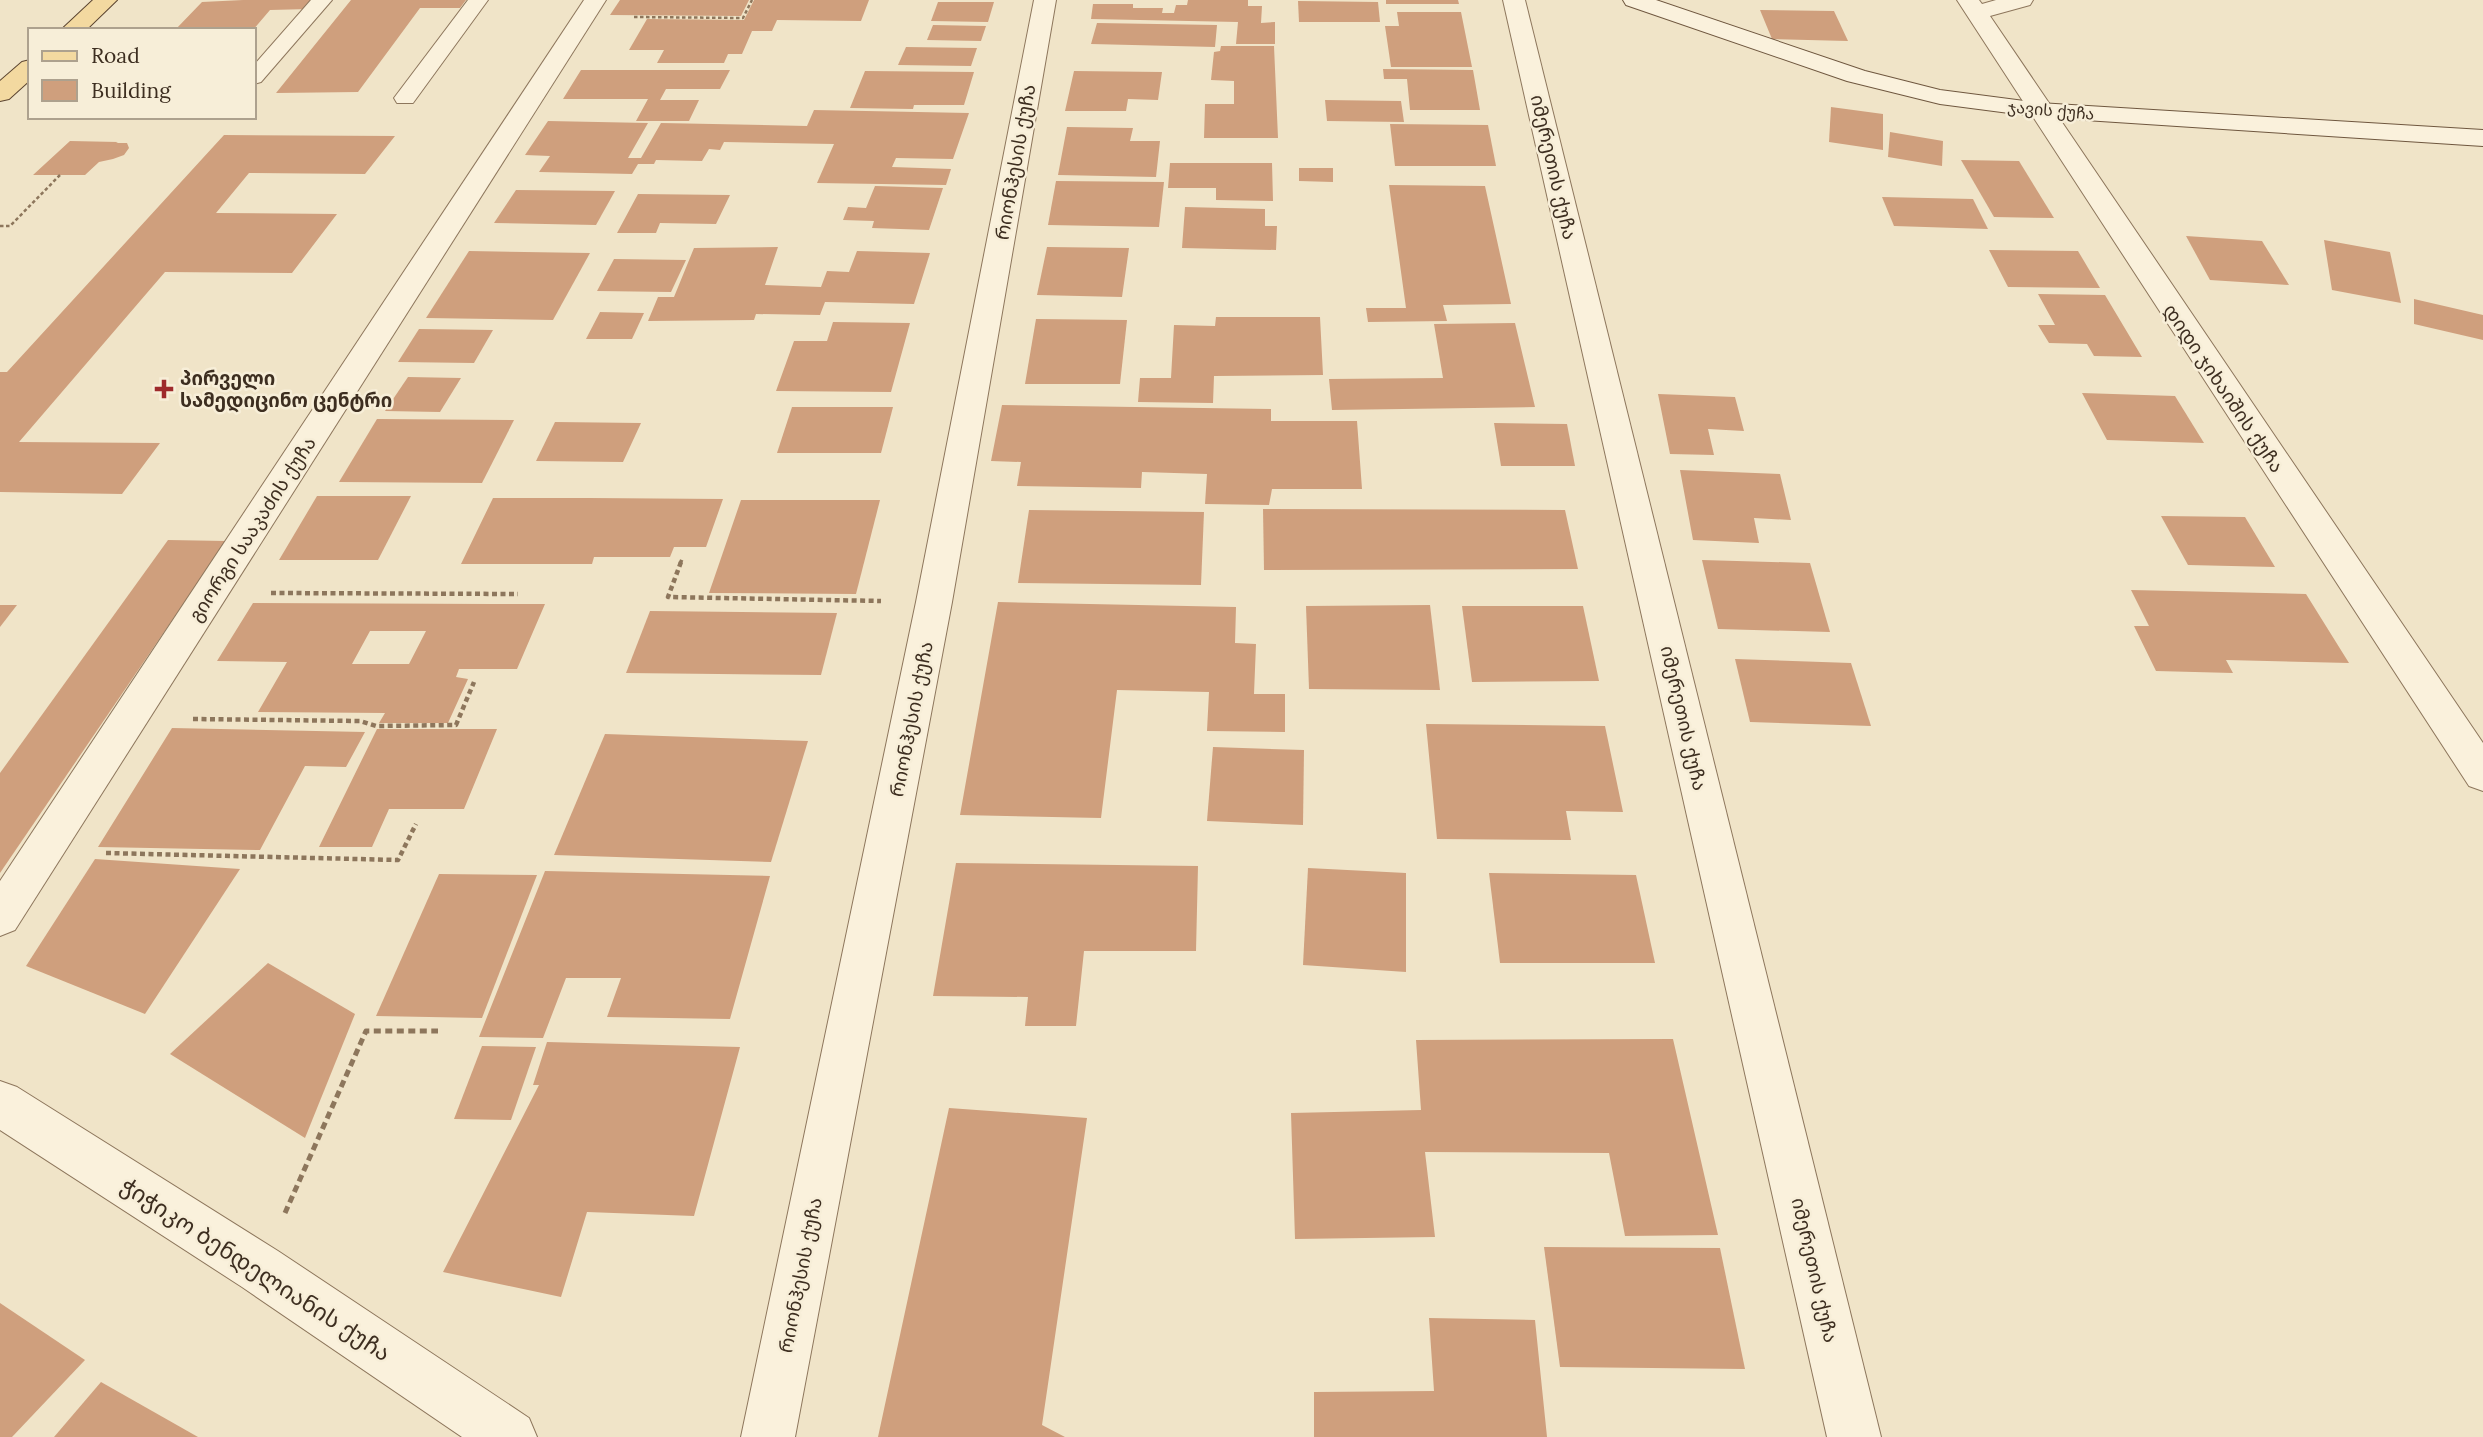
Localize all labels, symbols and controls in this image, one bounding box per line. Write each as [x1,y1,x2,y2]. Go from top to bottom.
legend [28,28,256,119]
text: Road [91,42,140,69]
text: Building [91,77,171,104]
street label: რიონჰესის ქუჩა [990,82,1040,242]
street label: იმერეთის ქუჩა [1526,92,1582,242]
street label: ჯავის ქუჩა [2007,96,2095,124]
street label: დიდი ჯიხაიშის ქუჩა [2158,299,2289,477]
place label: პირველი სამედიცინო ცენტრი [180,366,392,413]
marker: პირველი სამედიცინო ცენტრი [154,379,174,399]
street label: გიორგი სააკაძის ქუჩა [183,432,321,626]
street label: რიონჰესის ქუჩა [884,639,938,799]
street label: იმერეთის ქუჩა [1656,643,1712,793]
street label: ჭიჭიკო ბენდელიანის ქუჩა [116,1171,396,1367]
street label: რიონჰესის ქუჩა [773,1195,827,1355]
street label: იმერეთის ქუჩა [1787,1195,1843,1345]

